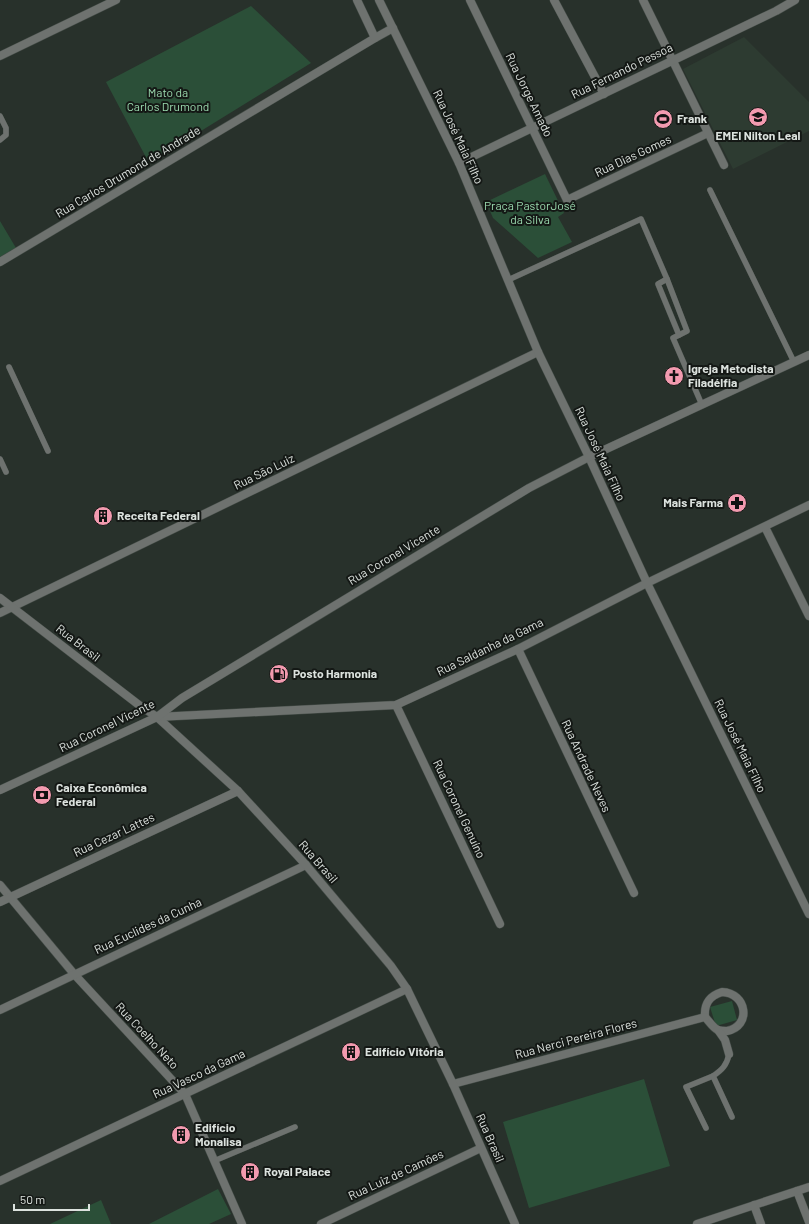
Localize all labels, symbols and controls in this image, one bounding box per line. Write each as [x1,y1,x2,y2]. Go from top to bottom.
street label: Rua Fernando Pessoa [569,39,675,101]
street label: Rua Jorge Amado [504,50,556,139]
park label: Mato da Carlos Drumond [127,85,209,113]
street label: Rua José Maia Filho [431,87,487,186]
school or university icon: EMEI Nilton Leal [747,106,769,128]
sports icon: Frank [652,108,674,130]
place label: Frank [677,111,708,125]
street label: Rua Carlos Drumond de Andrade [53,122,202,220]
place label: EMEI Nilton Leal [716,128,800,142]
street label: Rua Dias Gomes [592,131,673,179]
park label: Praça PastorJosé da Silva [484,198,576,226]
place label: Igreja Metodista Filadélfia [688,361,774,389]
church icon: Igreja Metodista Filadélfia [663,365,685,387]
street label: Rua José Maia Filho [573,404,629,503]
street label: Rua São Luiz [231,450,296,492]
pharmacy icon: Mais Farma [726,492,748,514]
place label: Mais Farma [663,495,723,509]
building icon: Receita Federal [92,505,114,527]
place label: Receita Federal [117,508,200,522]
street label: Rua Coronel Vicente [345,521,442,587]
street label: Rua Saldanha da Gama [434,614,545,678]
street label: Rua Brasil [54,621,103,664]
fuel station icon: Posto Harmonia [268,663,290,685]
place label: Posto Harmonia [293,666,377,680]
street label: Rua Coronel Vicente [56,696,157,754]
street label: Rua José Maia Filho [712,697,770,795]
street label: Rua Andrade Neves [559,717,615,814]
street label: Rua Coronel Genuíno [431,757,489,860]
place label: Caixa Econômica Federal [56,780,147,808]
bank icon: Caixa Econômica Federal [31,784,53,806]
street label: Rua Cezar Lattes [71,809,156,859]
street label: Rua Brasil [296,837,341,886]
street label: Rua Euclides da Cunha [92,894,204,956]
street label: Rua Coelho Neto [113,999,182,1071]
street label: Rua Nerci Pereira Flores [513,1015,638,1061]
building icon: Edifício Vitória [340,1041,362,1063]
place label: Edifício Vitória [365,1044,444,1058]
street label: Rua Vasco da Gama [150,1046,247,1101]
street label: Rua Brasil [474,1111,508,1164]
place label: Edifício Monalisa [195,1120,242,1148]
building icon: Edifício Monalisa [170,1124,192,1146]
street label: Rua Luiz de Camões [346,1146,446,1202]
building icon: Royal Palace [239,1161,261,1183]
place label: Royal Palace [264,1164,331,1178]
scale bar [14,1186,89,1212]
text: 50 m [20,1192,45,1206]

